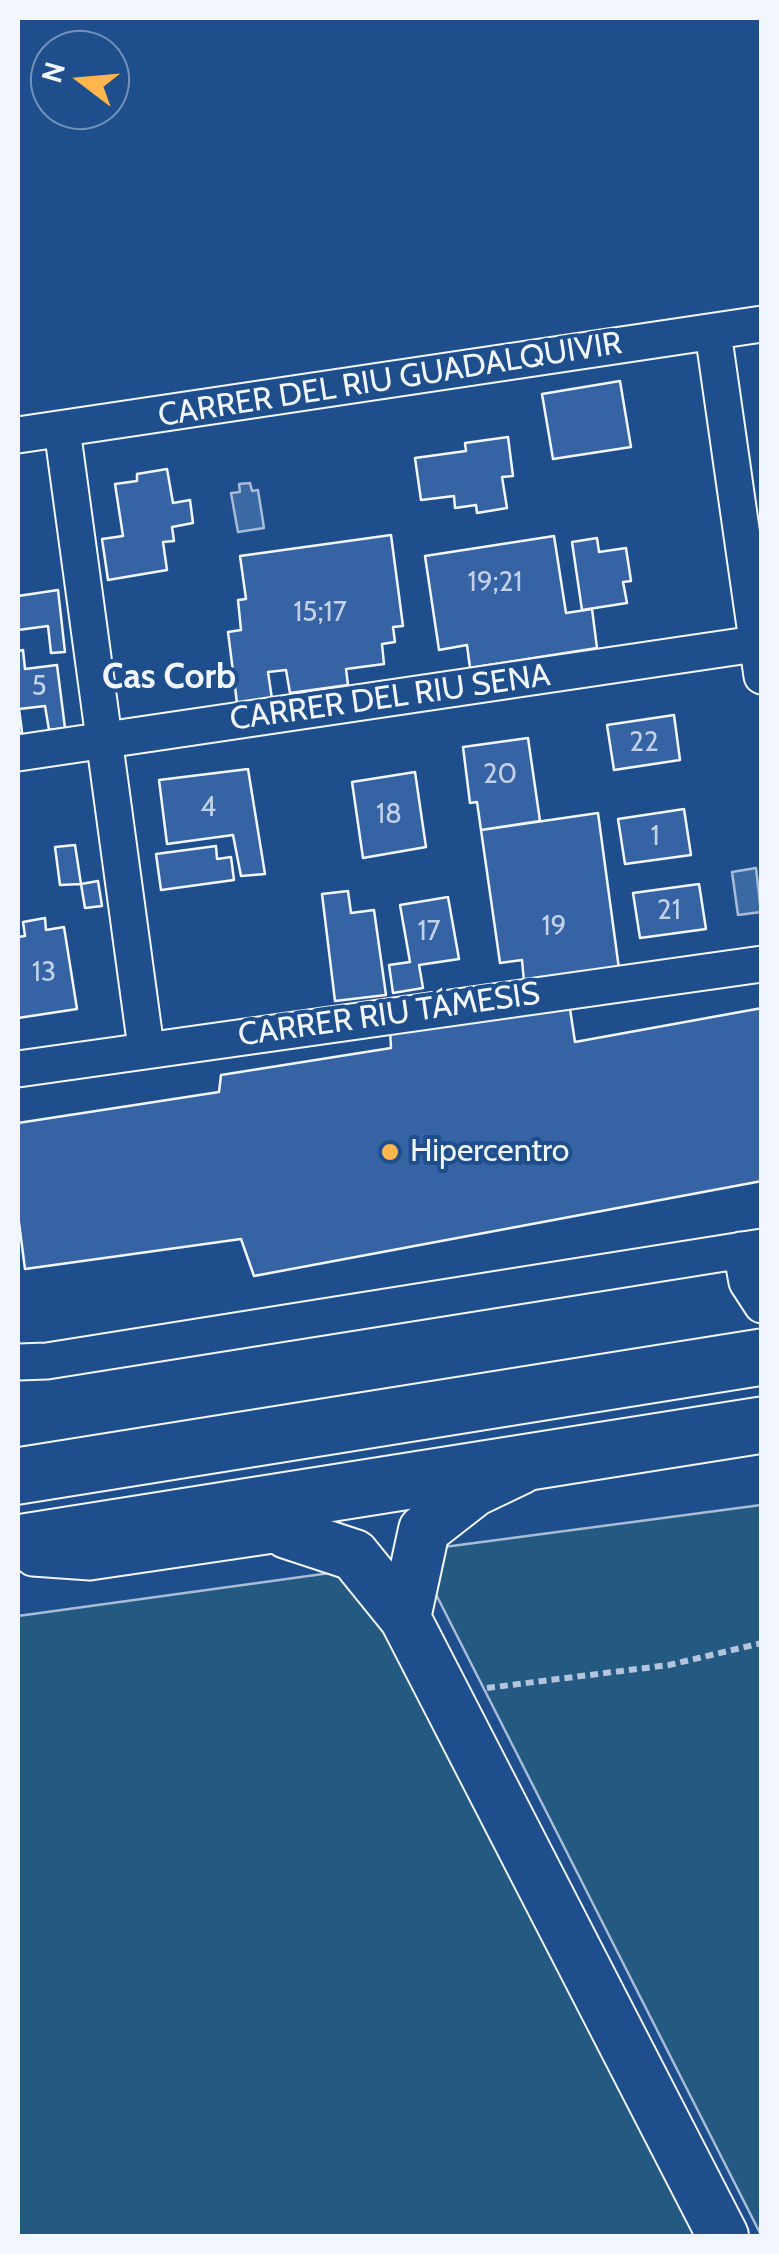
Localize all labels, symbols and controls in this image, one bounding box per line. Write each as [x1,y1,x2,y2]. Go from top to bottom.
north arrow [30,30,130,130]
text: N [34,58,72,86]
street label: CARRER DEL RIU GUADALQUIVIR [155,324,625,436]
house number: 19;21 [468,566,522,600]
house number: 15;17 [293,596,347,630]
district label: Cas Corb [102,657,236,699]
street label: CARRER DEL RIU SENA [227,657,553,739]
house number: 5 [31,670,47,704]
house number: 22 [629,726,659,760]
house number: 20 [483,758,517,792]
house number: 4 [200,791,216,825]
house number: 18 [376,798,402,832]
house number: 1 [650,820,660,854]
house number: 21 [657,894,681,928]
house number: 19 [541,910,567,944]
house number: 17 [417,915,441,949]
house number: 13 [32,956,56,990]
street label: CARRER RIU TÁMESIS [236,975,542,1055]
place label: Hipercentro [410,1133,569,1171]
marker: Hipercentro [379,1141,401,1163]

